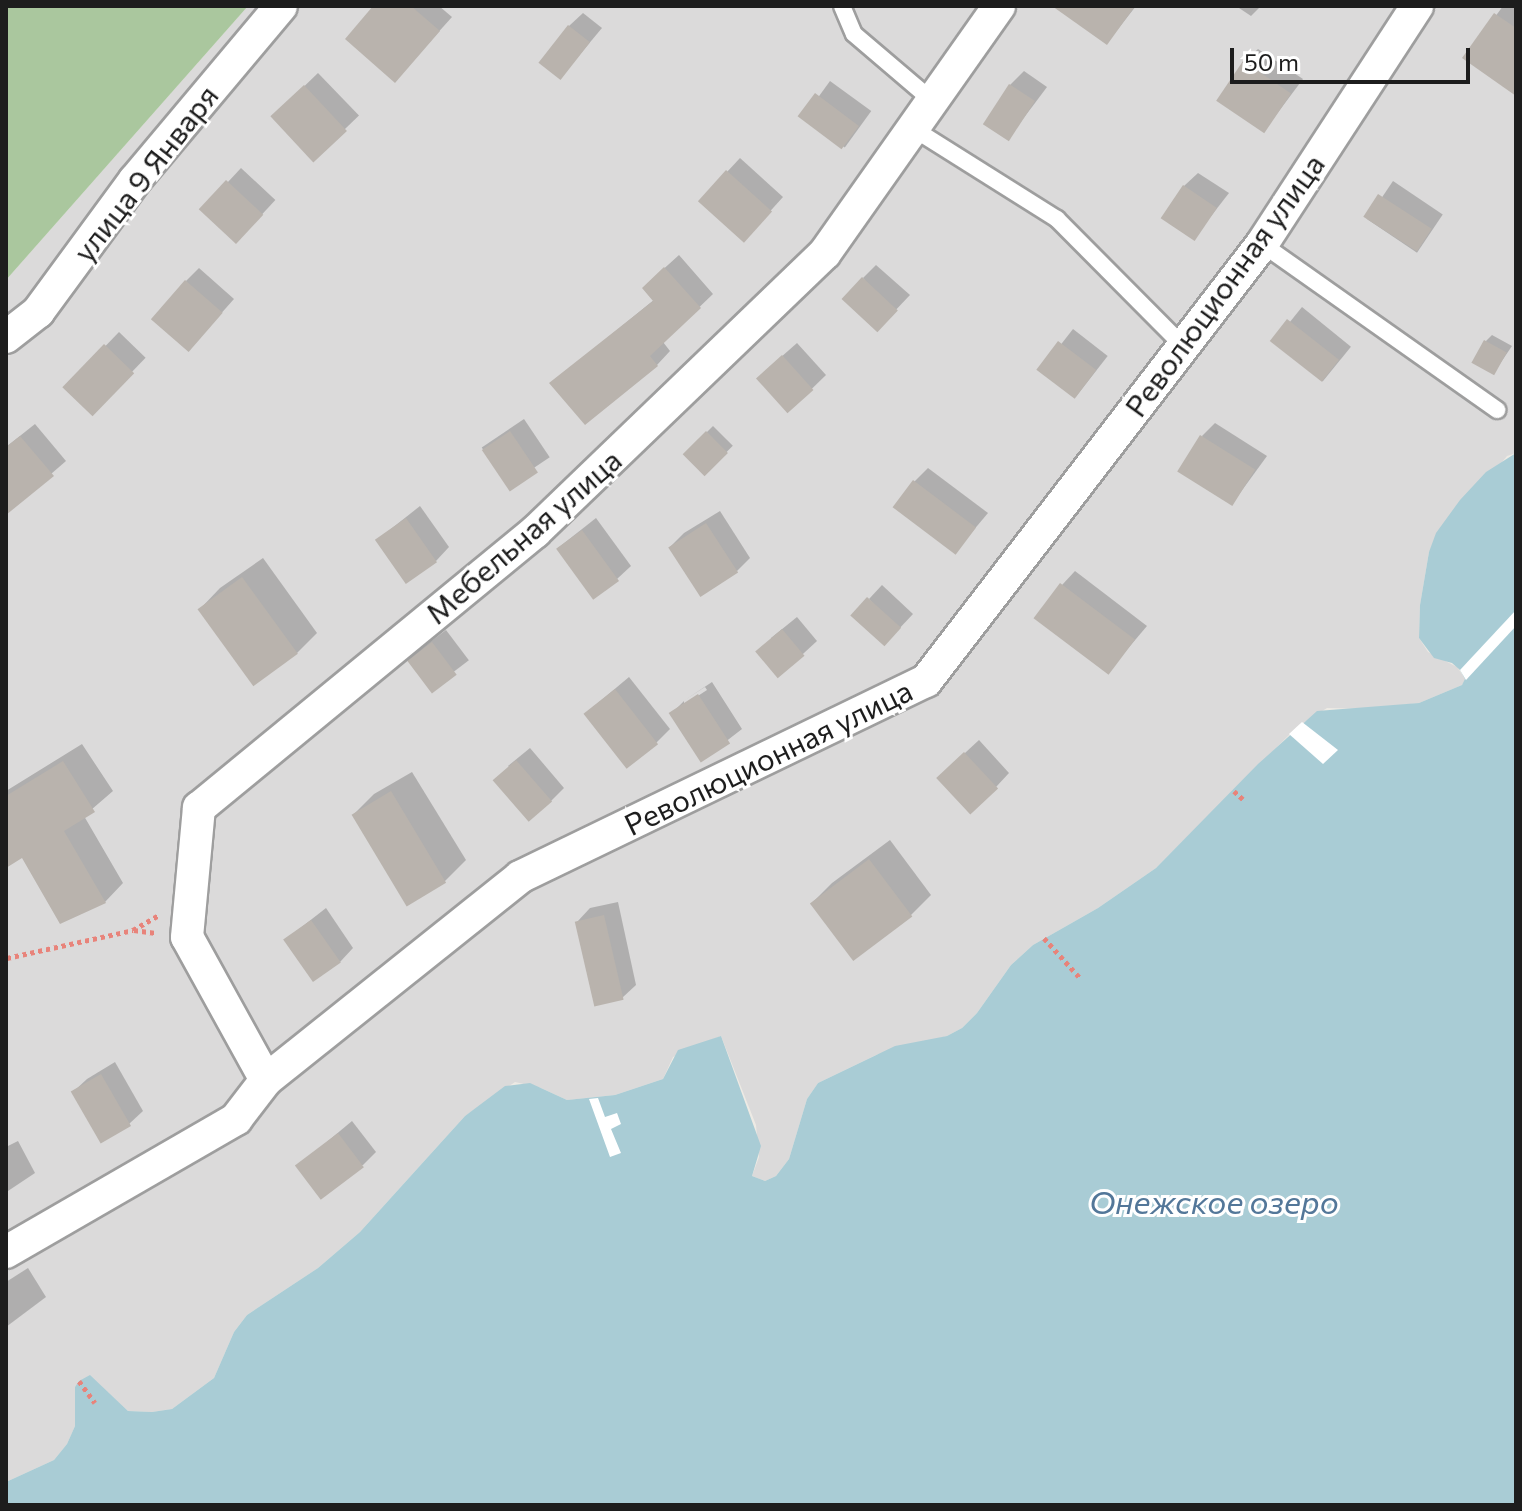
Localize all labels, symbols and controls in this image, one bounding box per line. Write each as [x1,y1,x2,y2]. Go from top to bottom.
scale bar [1234,32,1474,82]
text: 50 m [1244,47,1299,76]
street label: улица 9 Января [65,78,225,268]
street label: Революционная улица [1117,147,1331,423]
street label: Мебельная улица [418,441,628,631]
street label: Революционная улица [618,672,918,842]
water label: Онежское озеро [1089,1182,1339,1220]

